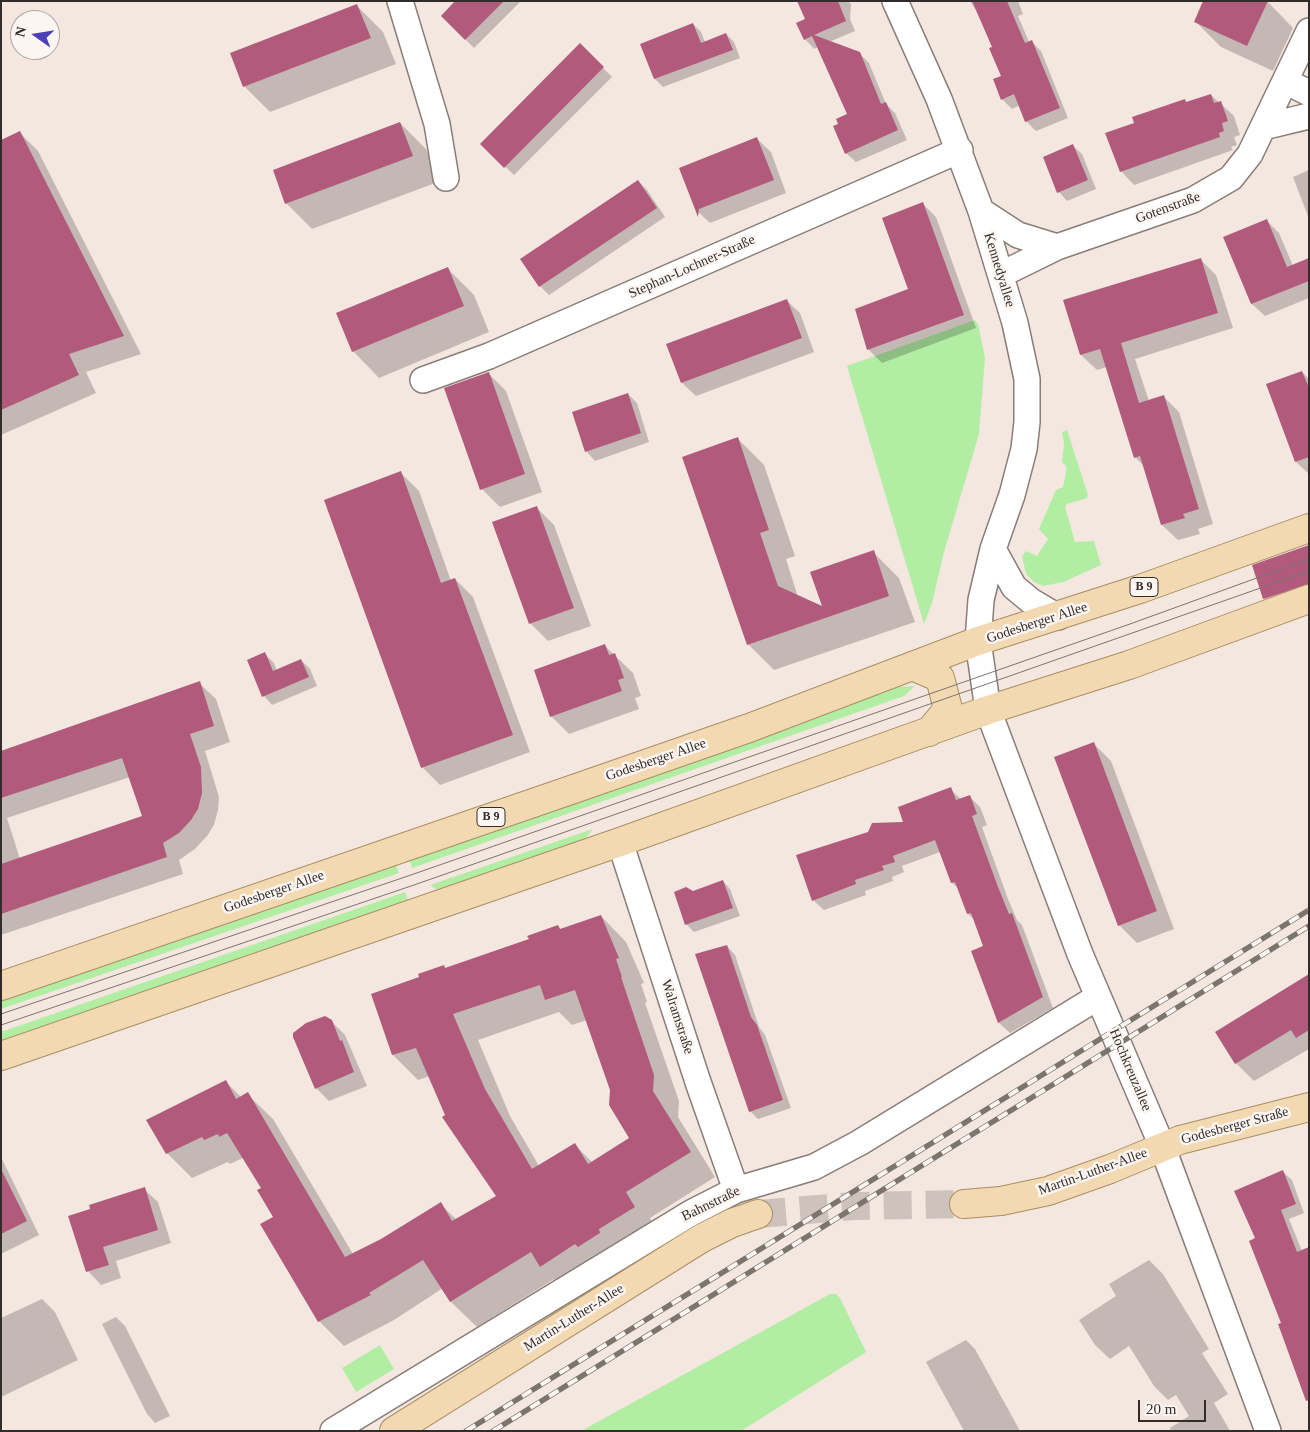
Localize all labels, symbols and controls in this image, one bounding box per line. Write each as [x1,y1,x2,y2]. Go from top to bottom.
north arrow [10,10,60,60]
text: N [12,25,29,38]
street label: Gotenstraße [1133,189,1203,227]
street label: Kennedyallee [980,231,1018,309]
street label: Stephan-Lochner-Straße [626,232,758,302]
road number: B 9 [1130,578,1158,596]
street label: Godesberger Allee [984,599,1090,647]
street label: Godesberger Allee [604,735,708,785]
road number: B 9 [477,808,505,826]
street label: Godesberger Allee [222,867,326,917]
street label: Walramstraße [657,978,697,1056]
street label: Hochkreuzallee [1105,1026,1155,1114]
street label: Godesberger Straße [1179,1104,1291,1148]
street label: Martin-Luther-Allee [1036,1144,1150,1200]
street label: Bahnstraße [679,1183,743,1225]
street label: Martin-Luther-Allee [521,1280,627,1356]
scale bar [1140,1390,1208,1422]
text: 20 m [1146,1401,1176,1417]

